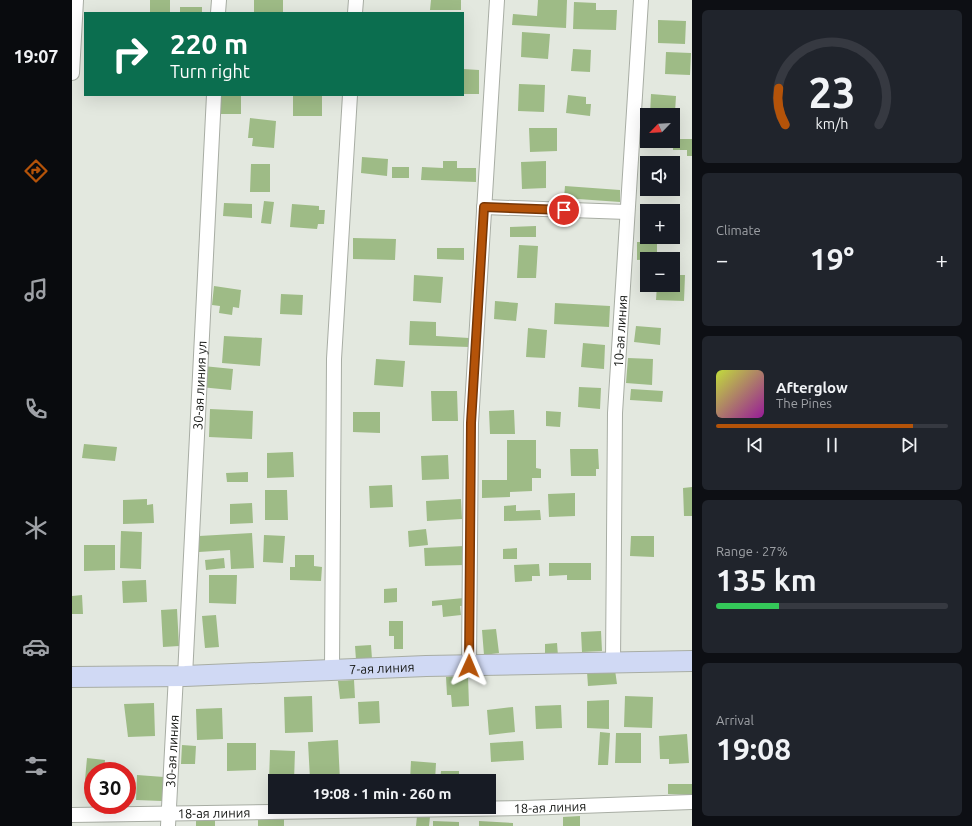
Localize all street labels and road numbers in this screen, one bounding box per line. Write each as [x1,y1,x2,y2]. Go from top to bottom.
street label: 10-ая линия [611,294,629,368]
street label: 30-ая линия ул [190,340,209,430]
street label: 7-ая линия [349,659,415,676]
street label: 30-ая линия [163,714,181,788]
street label: 18-ая линия [513,799,587,815]
street label: 18-ая линия [177,805,250,820]

